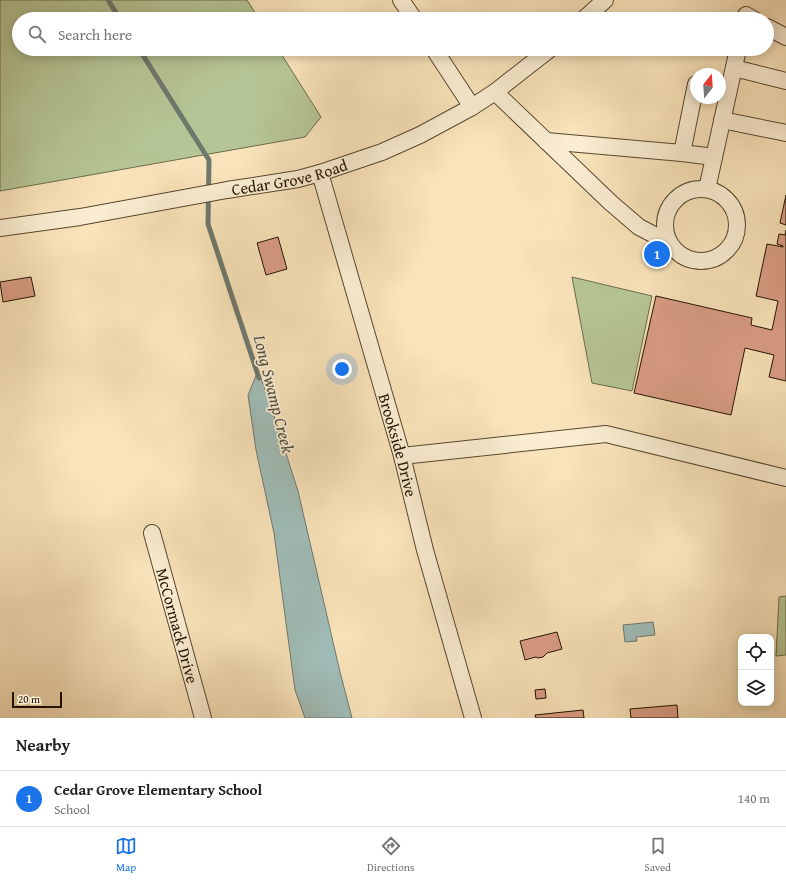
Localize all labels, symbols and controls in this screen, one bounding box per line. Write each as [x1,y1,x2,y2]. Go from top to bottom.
search box [12,12,774,56]
icon: search [26,23,48,45]
text: Search here [58,24,132,45]
north arrow [690,68,726,104]
street label: Cedar Grove Road [230,152,351,201]
pin: 1 [644,239,670,269]
water label: Long Swamp Creek [247,331,301,456]
your location [332,359,352,379]
street label: Brookside Drive [372,390,424,499]
street label: McCormack Drive [150,565,205,686]
map controls [738,634,774,706]
button: locate [738,634,774,670]
button: layers [738,670,774,706]
scale bar [12,690,62,709]
text: 20 m [18,691,40,707]
text: Nearby [16,732,70,757]
text: Cedar Grove Elementary School [54,779,262,800]
text: 1 [26,789,32,808]
text: 140 m [738,789,770,808]
text: School [54,800,90,819]
tab: Map [115,835,137,875]
tab: Directions [367,835,414,875]
tab: Saved [644,835,671,875]

